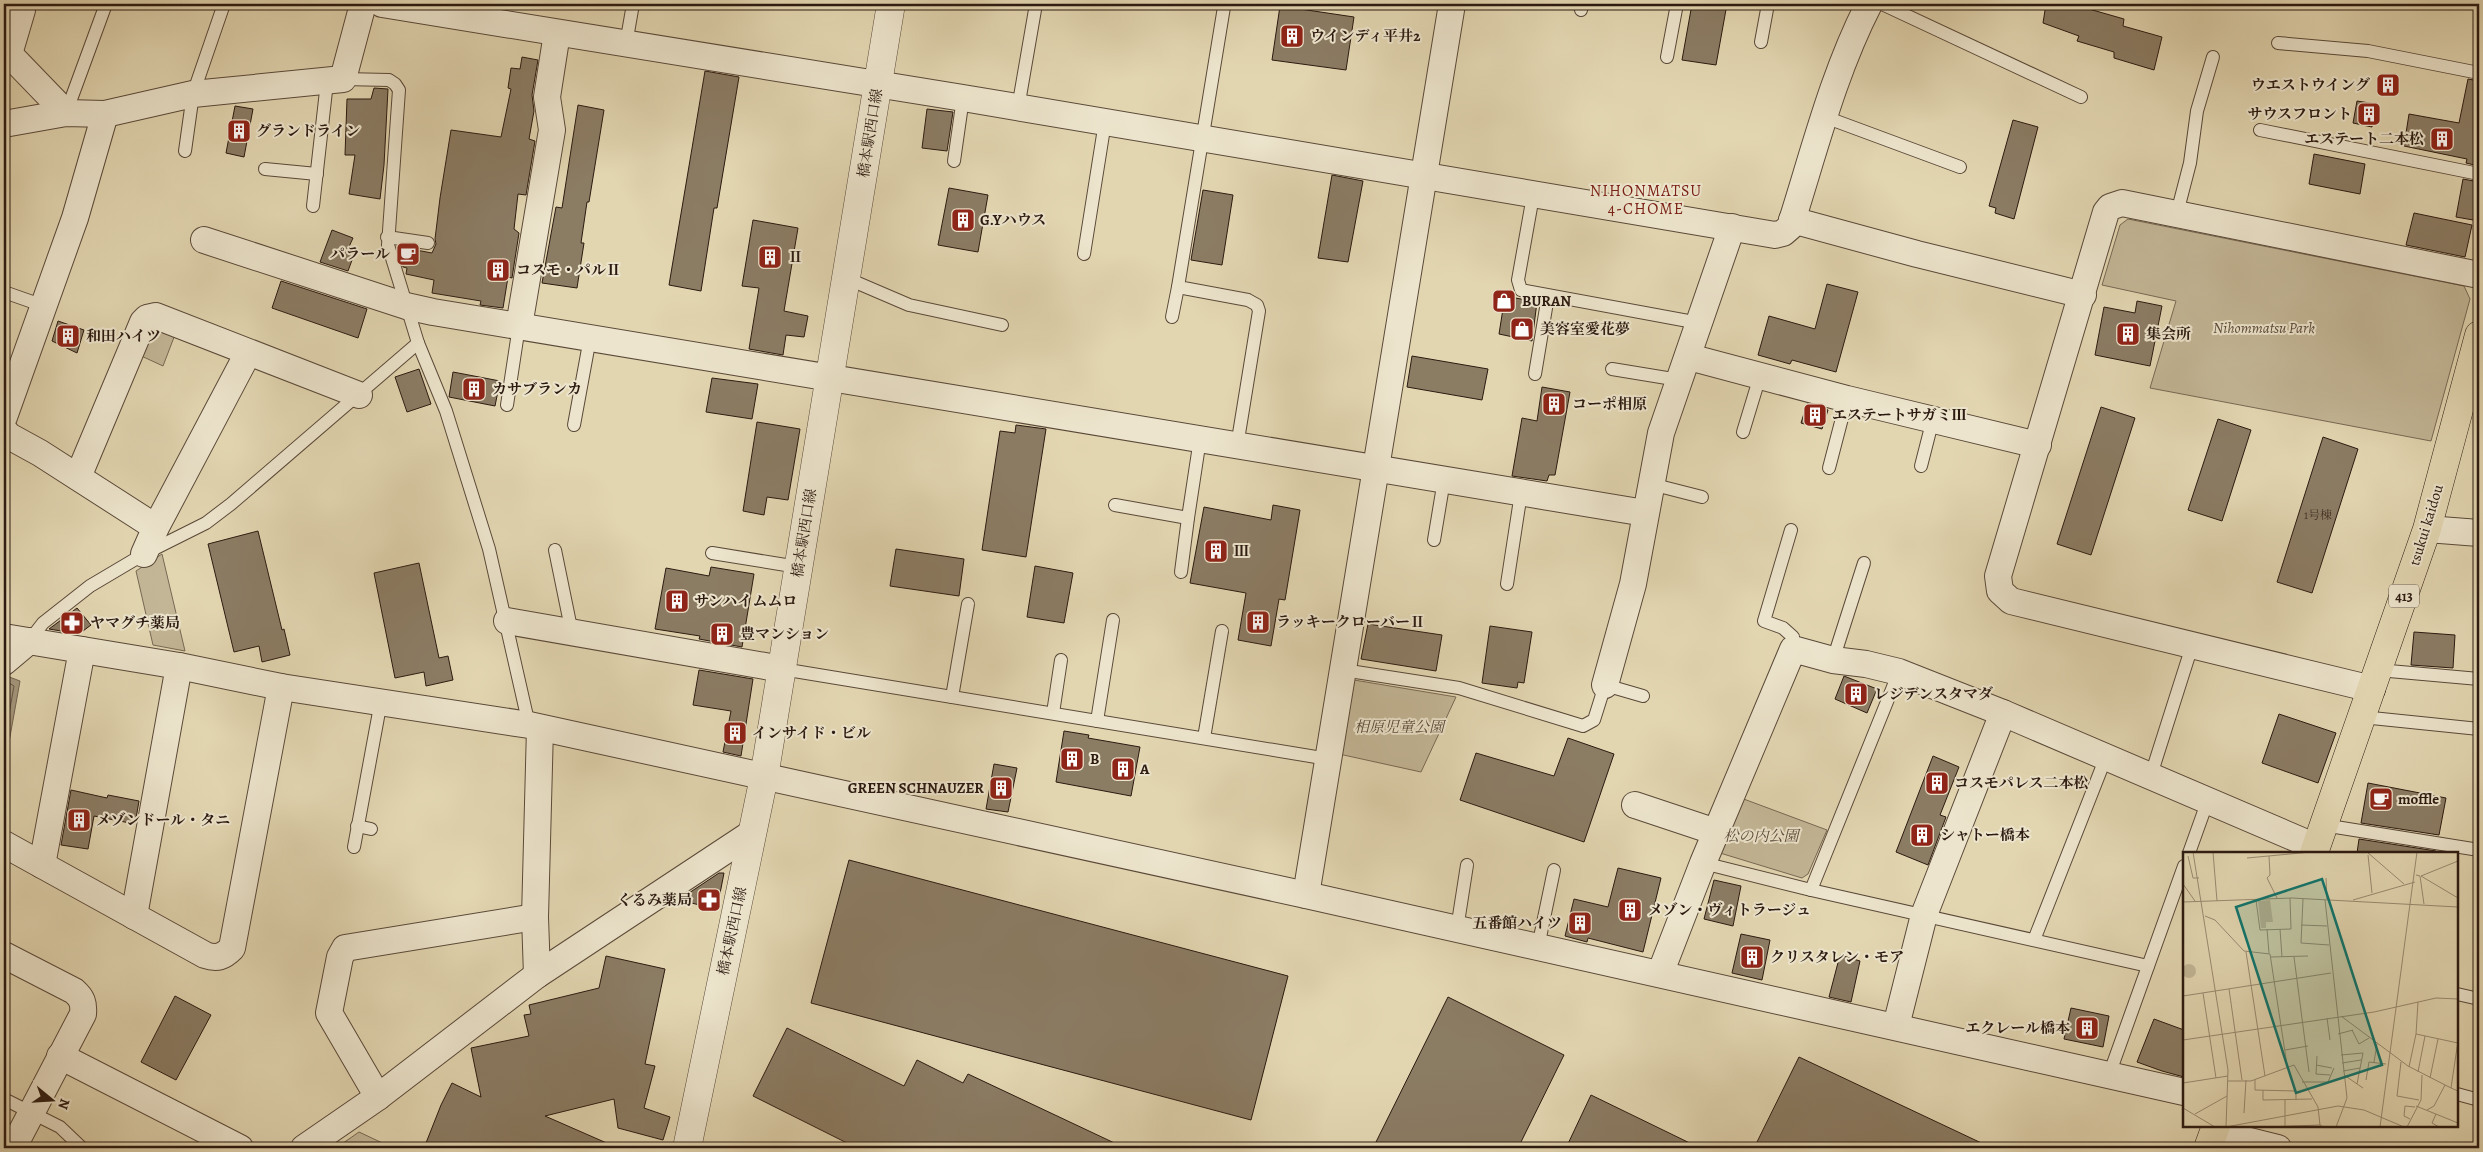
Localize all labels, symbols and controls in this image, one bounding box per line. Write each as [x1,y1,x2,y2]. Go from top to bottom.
building icon: ウインディ平井2 [1279,23,1305,49]
place label: ウインディ平井2 [1310,26,1421,46]
building icon: ウエストウイング [2375,72,2401,98]
place label: ウエストウイング [2251,75,2370,95]
street label: 橋本駅西口線 [853,87,887,179]
building icon: サウスフロント [2356,101,2382,127]
place label: サウスフロント [2247,104,2352,124]
building icon: グランドライン [226,118,252,144]
place label: グランドライン [256,121,361,141]
building icon: エステート二本松 [2429,126,2455,152]
place label: エステート二本松 [2304,129,2424,149]
district label: NIHONMATSU 4-CHOME [1590,180,1702,220]
building icon: G.Yハウス [950,207,976,233]
place label: G.Yハウス [980,210,1046,230]
cafe icon: パラール [395,241,421,267]
place label: パラール [330,244,390,264]
building icon: Ⅱ [757,244,783,270]
place label: Ⅱ [788,247,803,267]
building icon: コスモ・パルⅡ [485,257,511,283]
place label: コスモ・パルⅡ [516,260,621,280]
shop icon: BURAN [1491,288,1517,314]
place label: BURAN [1522,291,1571,311]
shop icon: 美容室愛花夢 [1509,316,1535,342]
park label: Nihommatsu Park [2213,318,2315,338]
place label: 美容室愛花夢 [1540,319,1630,339]
building icon: 集会所 [2115,321,2141,347]
building icon: 和田ハイツ [55,323,81,349]
place label: 集会所 [2146,324,2191,344]
place label: 和田ハイツ [86,326,161,346]
building icon: カサブランカ [461,376,487,402]
place label: カサブランカ [492,379,582,399]
building icon: コーポ相原 [1541,391,1567,417]
place label: コーポ相原 [1572,394,1647,414]
building icon: エステートサガミⅢ [1802,402,1828,428]
place label: エステートサガミⅢ [1832,405,1966,425]
street label: tsukui kaidou [2404,481,2448,568]
street label: 橋本駅西口線 [787,487,821,579]
house number: 1号棟 [2304,507,2332,523]
building icon: Ⅲ [1203,538,1229,564]
place label: Ⅲ [1234,541,1249,561]
road number: 413 [2389,584,2419,608]
building icon: サンハイムムロ [664,588,690,614]
place label: サンハイムムロ [694,591,797,611]
building icon: ラッキークローバーⅡ [1245,609,1271,635]
pharmacy icon: ヤマグチ薬局 [59,610,85,636]
place label: ラッキークローバーⅡ [1276,612,1425,632]
place label: ヤマグチ薬局 [90,613,180,633]
building icon: 豊マンション [709,621,735,647]
place label: 豊マンション [740,624,829,644]
building icon: レジデンスタマダ [1843,681,1869,707]
place label: レジデンスタマダ [1874,684,1993,704]
park label: 相原児童公園 [1354,717,1447,737]
building icon: インサイド・ビル [722,720,748,746]
place label: インサイド・ビル [752,723,871,743]
building icon: B [1059,746,1085,772]
place label: B [1090,749,1099,769]
building icon: A [1110,756,1136,782]
place label: A [1139,759,1150,779]
building icon: コスモパレス二本松 [1924,770,1950,796]
place label: コスモパレス二本松 [1954,773,2089,793]
building icon: GREEN SCHNAUZER [988,775,1014,801]
place label: GREEN SCHNAUZER [848,778,984,798]
cafe icon: moffle [2368,786,2394,812]
place label: moffle [2398,789,2439,809]
building icon: メゾンドール・タニ [66,807,92,833]
place label: メゾンドール・タニ [96,810,230,830]
building icon: シャトー橋本 [1909,822,1935,848]
place label: シャトー橋本 [1940,825,2030,845]
park label: 松の内公園 [1723,826,1801,846]
inset map [2183,852,2458,1127]
street label: 橋本駅西口線 [713,885,751,977]
pharmacy icon: くるみ薬局 [696,887,722,913]
place label: くるみ薬局 [617,890,692,910]
building icon: メゾン・ヴィトラージュ [1617,897,1643,923]
place label: メゾン・ヴィトラージュ [1648,900,1811,920]
building icon: 五番館ハイツ [1567,910,1593,936]
place label: 五番館ハイツ [1472,913,1562,933]
building icon: クリスタレン・モア [1739,944,1765,970]
place label: クリスタレン・モア [1770,947,1904,967]
building icon: エクレール橋本 [2074,1015,2100,1041]
place label: エクレール橋本 [1965,1018,2070,1038]
north arrow [28,1074,78,1124]
text: N [53,1096,74,1112]

